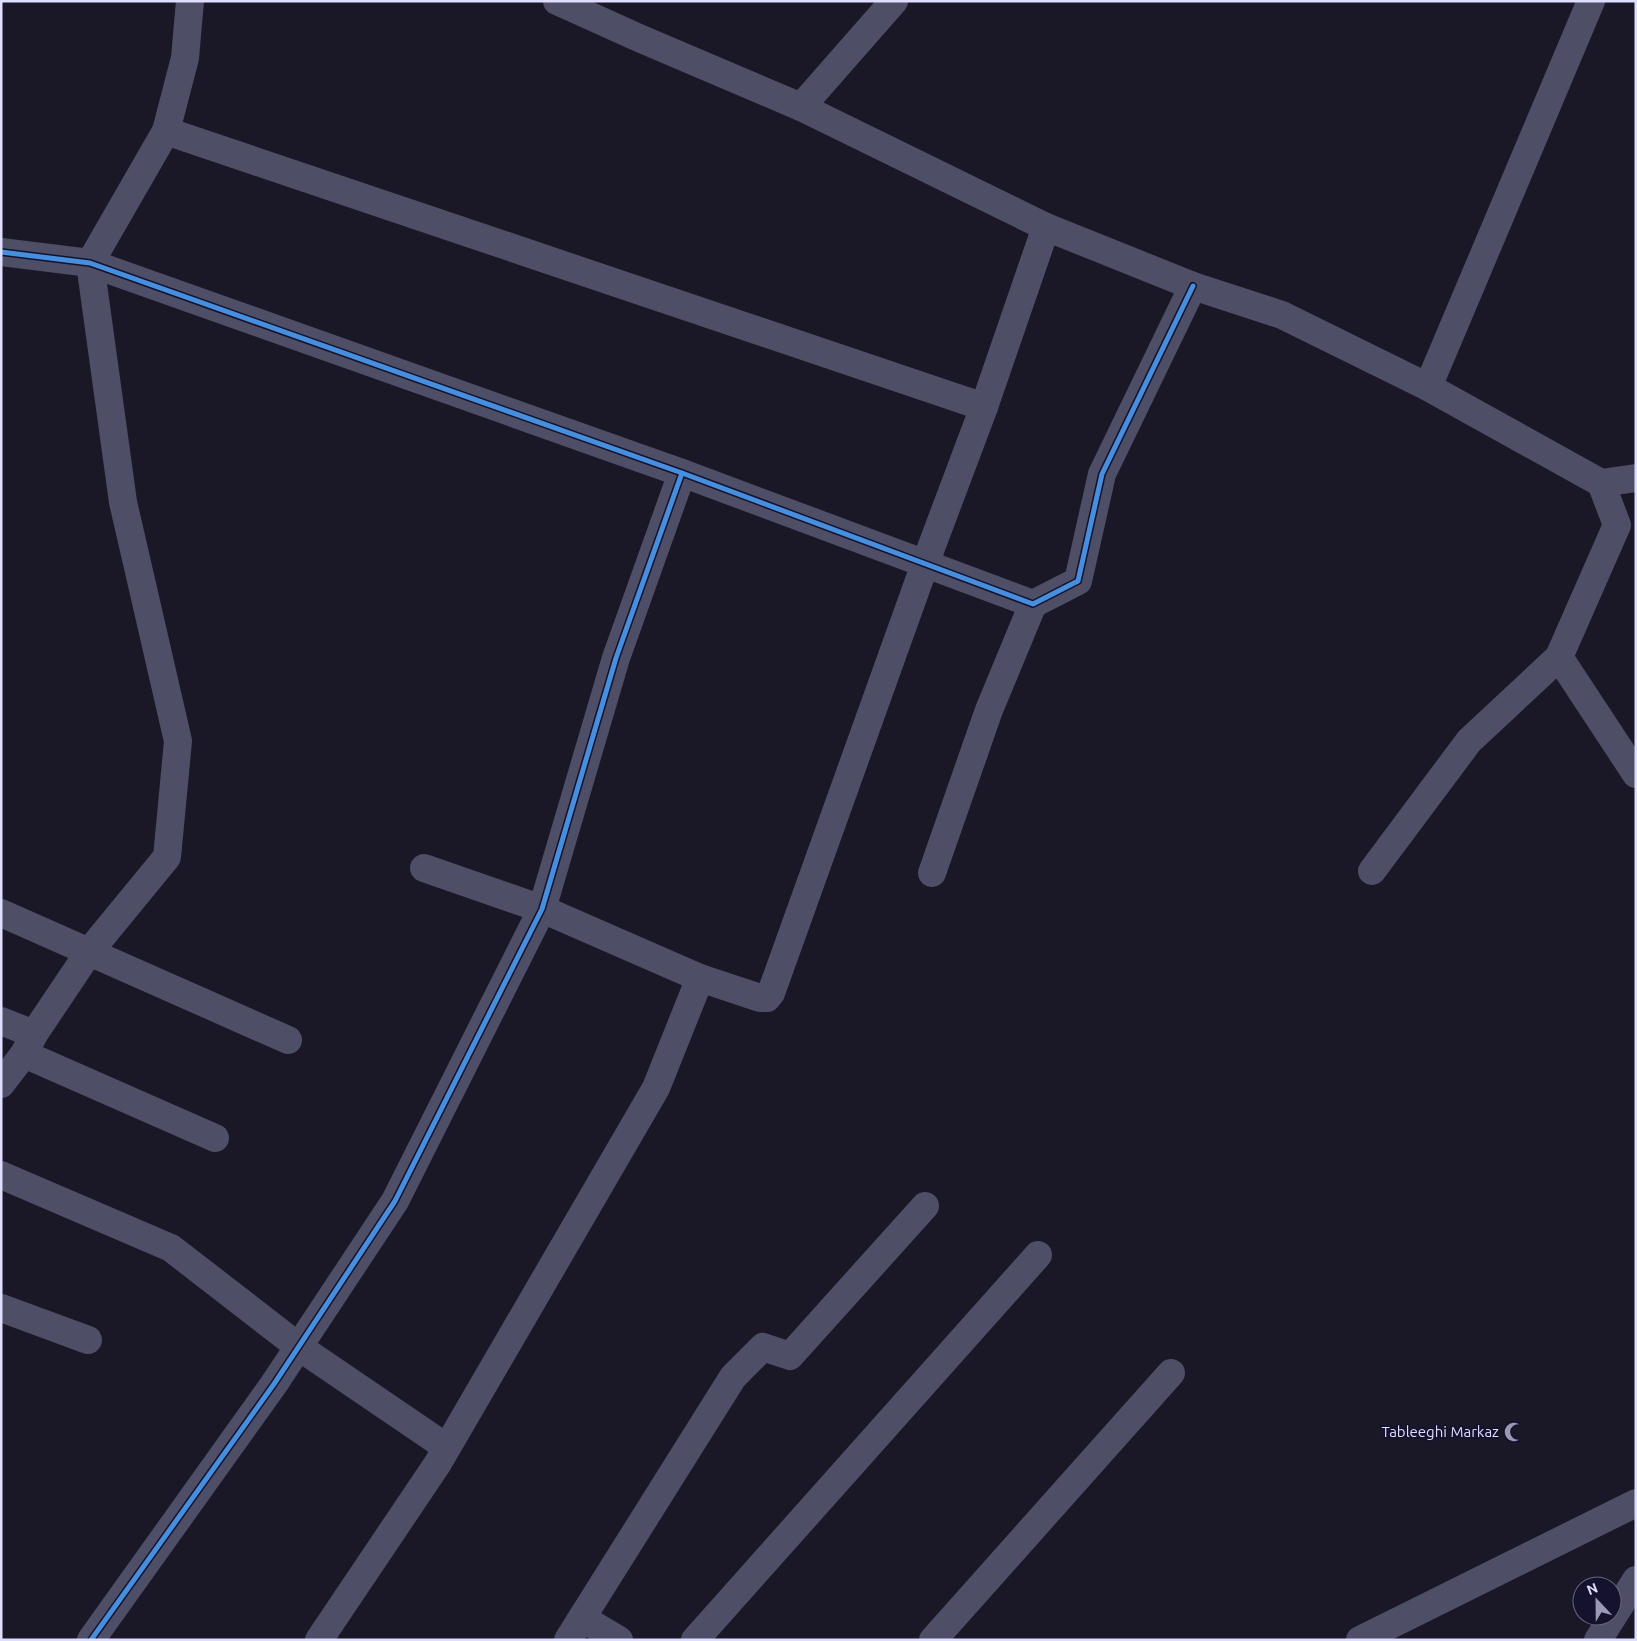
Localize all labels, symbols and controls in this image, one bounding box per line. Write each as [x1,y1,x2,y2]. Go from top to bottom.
mosque icon: Tableeghi Markaz [1503,1421,1525,1443]
place label: Tableeghi Markaz [1381,1423,1499,1440]
north arrow [1572,1576,1622,1626]
text: N [1584,1580,1600,1598]

